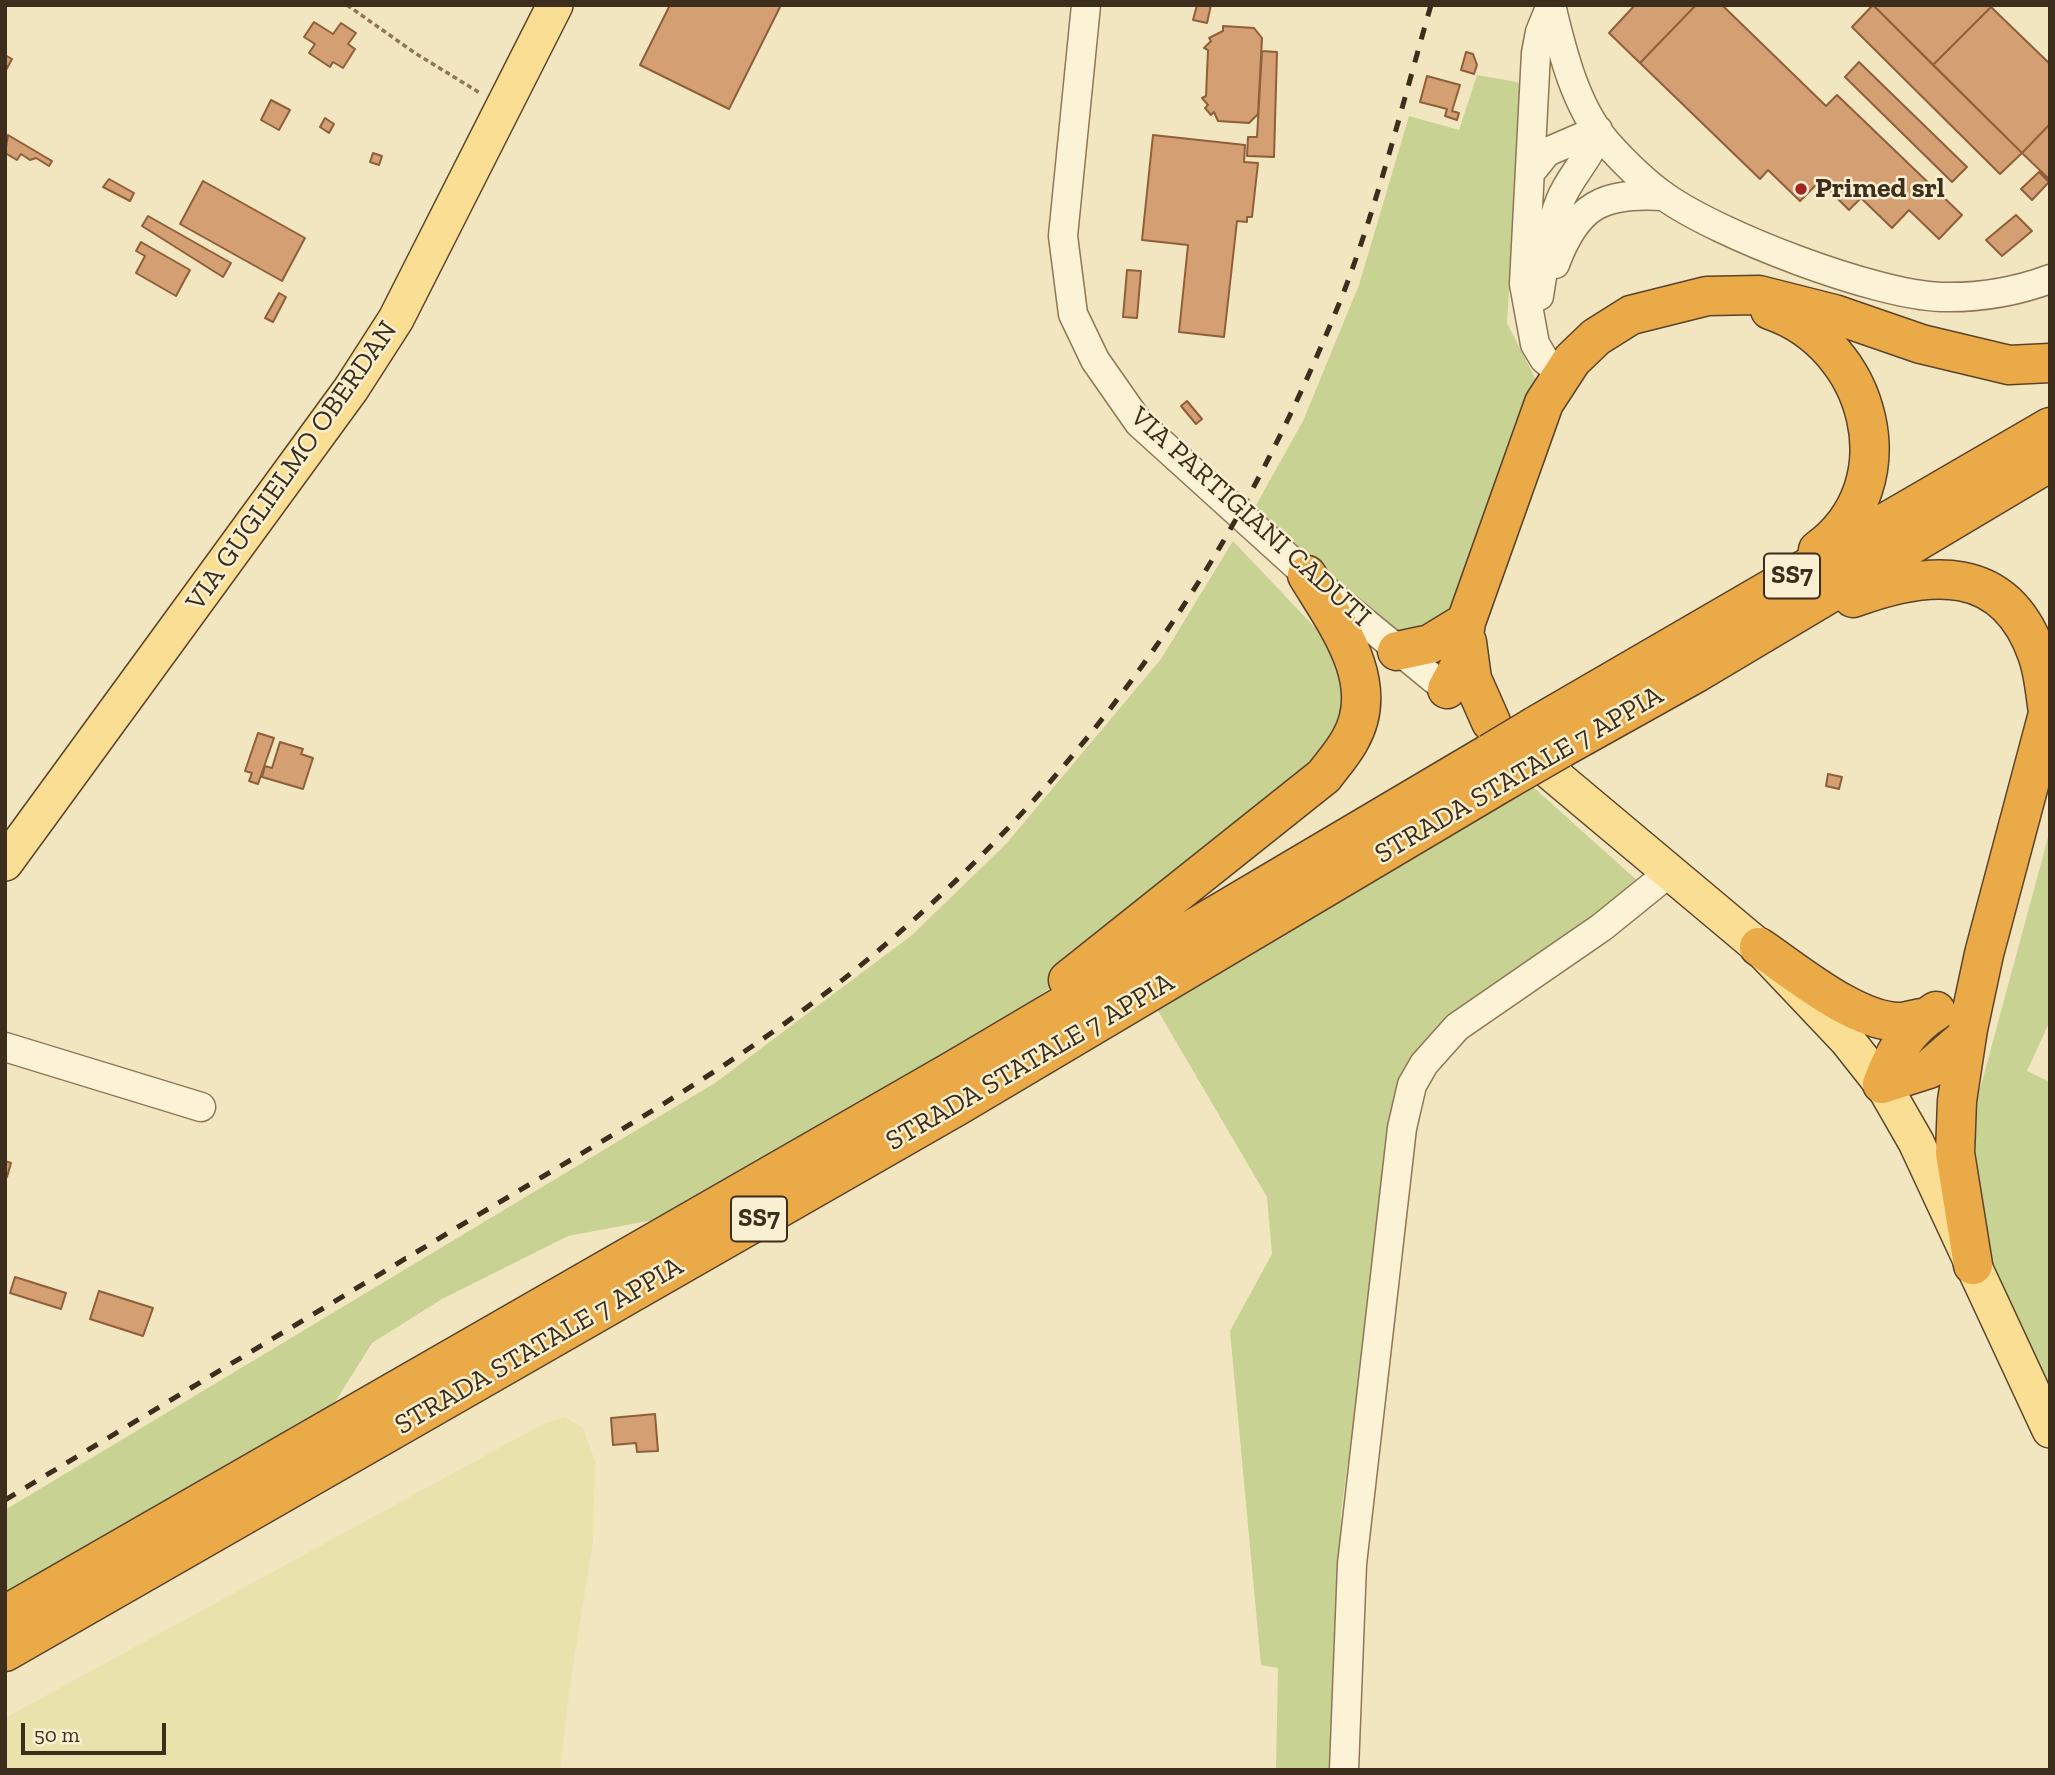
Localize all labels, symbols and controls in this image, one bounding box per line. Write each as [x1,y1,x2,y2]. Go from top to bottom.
place label: Primed srl [1815,172,1945,206]
marker: Primed srl [1793,181,1809,197]
street label: VIA GUGLIELMO OBERDAN [179,315,405,617]
street label: VIA PARTIGIANI CADUTI [1123,400,1377,634]
road number: SS7 [1764,554,1820,598]
street label: STRADA STATALE 7 APPIA [1369,679,1669,871]
street label: STRADA STATALE 7 APPIA [880,966,1180,1158]
road number: SS7 [731,1196,787,1242]
street label: STRADA STATALE 7 APPIA [389,1250,689,1442]
scale bar [24,1708,170,1752]
text: 50 m [34,1722,80,1747]

